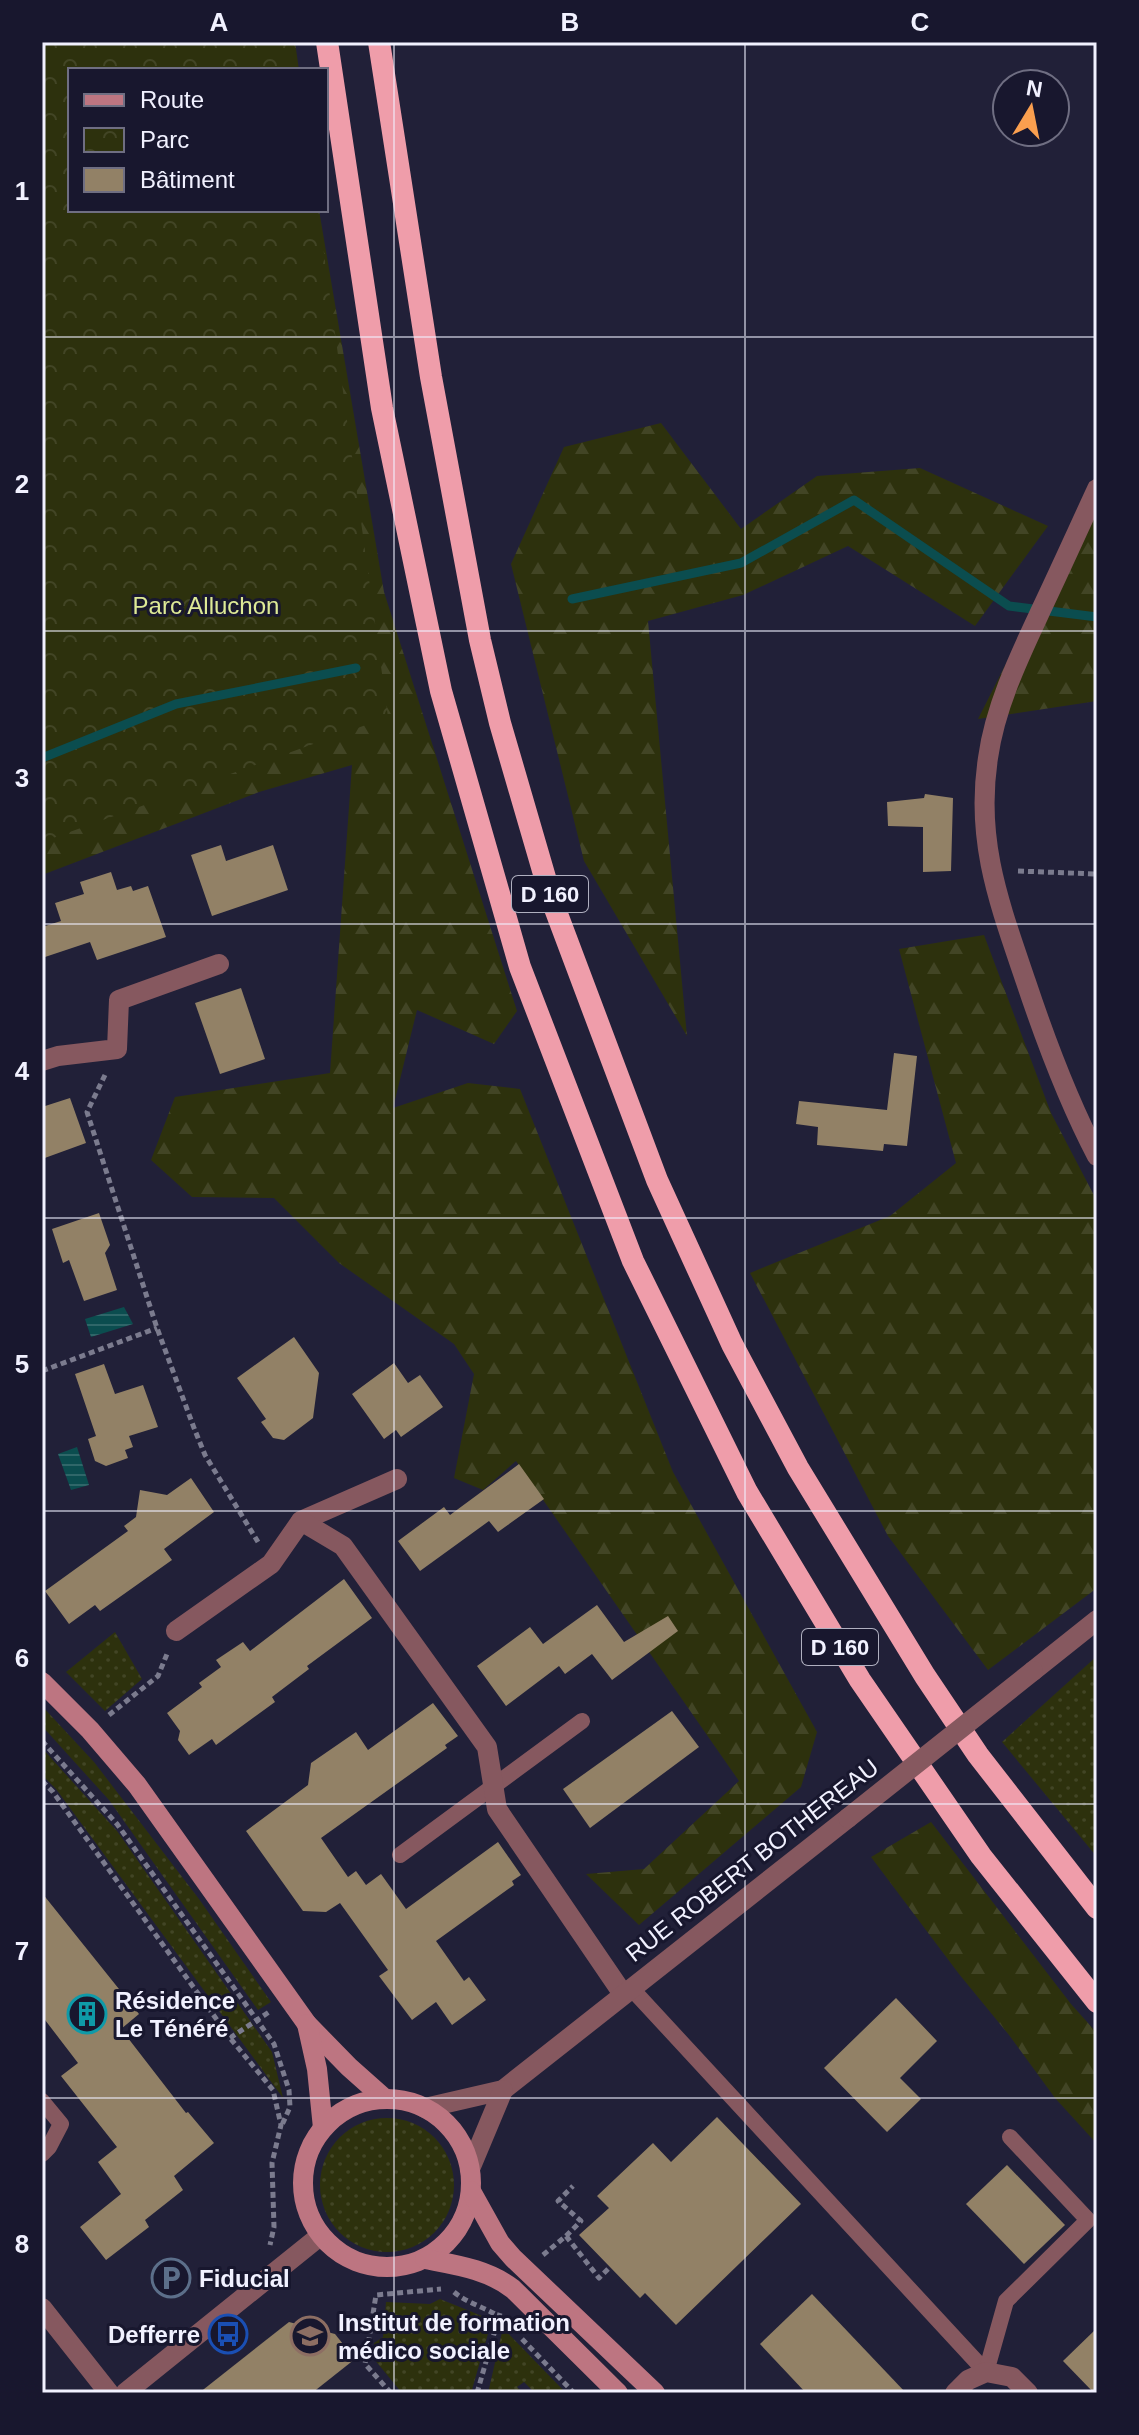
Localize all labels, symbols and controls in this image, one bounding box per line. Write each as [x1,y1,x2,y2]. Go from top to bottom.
text: A [210,7,229,37]
text: B [561,7,579,37]
text: C [911,7,930,37]
legend [68,68,328,212]
north arrow [991,68,1071,148]
text: N [1024,75,1044,102]
text: Route [140,86,204,113]
text: Parc [140,126,189,153]
text: Bâtiment [140,166,235,193]
text: 1 [15,176,29,206]
text: 2 [15,469,29,499]
park label: Parc Alluchon [133,592,279,619]
text: 3 [15,763,29,793]
road number: D 160 [512,876,588,912]
text: 4 [15,1056,30,1086]
text: 5 [15,1349,29,1379]
road number: D 160 [802,1629,878,1665]
text: 6 [15,1643,29,1673]
street label: RUE ROBERT BOTHEREAU [621,1753,883,1967]
text: 7 [15,1936,29,1966]
place label: Résidence Le Ténéré [115,1987,235,2042]
building icon: Résidence Le Ténéré [66,1993,108,2035]
text: 8 [15,2229,29,2259]
parking icon: Fiducial [150,2257,192,2299]
place label: Fiducial [199,2265,290,2292]
place label: Institut de formation médico sociale [338,2309,570,2364]
bus stop icon: Defferre [207,2313,249,2355]
school or university icon: Institut de formation médico sociale [289,2315,331,2357]
place label: Defferre [108,2321,200,2348]

